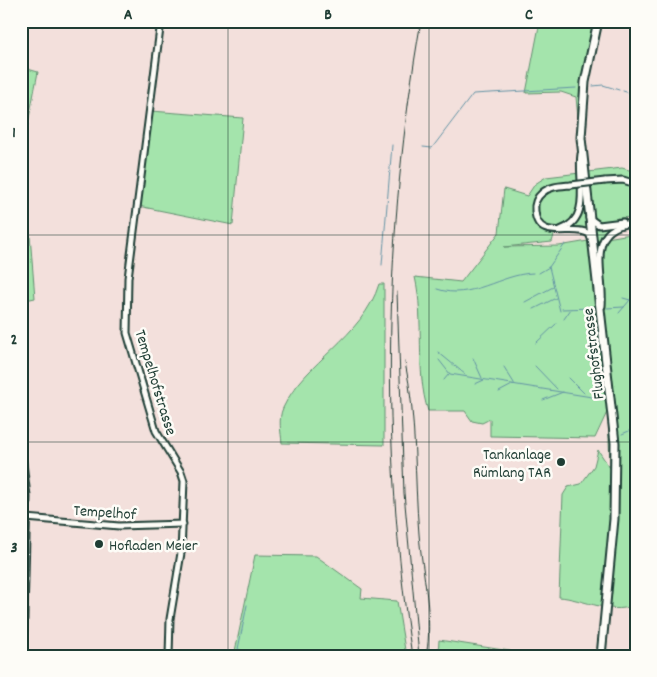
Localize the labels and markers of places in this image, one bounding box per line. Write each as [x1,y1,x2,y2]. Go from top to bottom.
place label: Tankanlage Rümlang TAR [473,444,551,485]
marker: Tankanlage Rümlang TAR [555,456,567,468]
place label: Hofladen Meier [109,535,198,558]
marker: Hofladen Meier [93,538,105,550]

